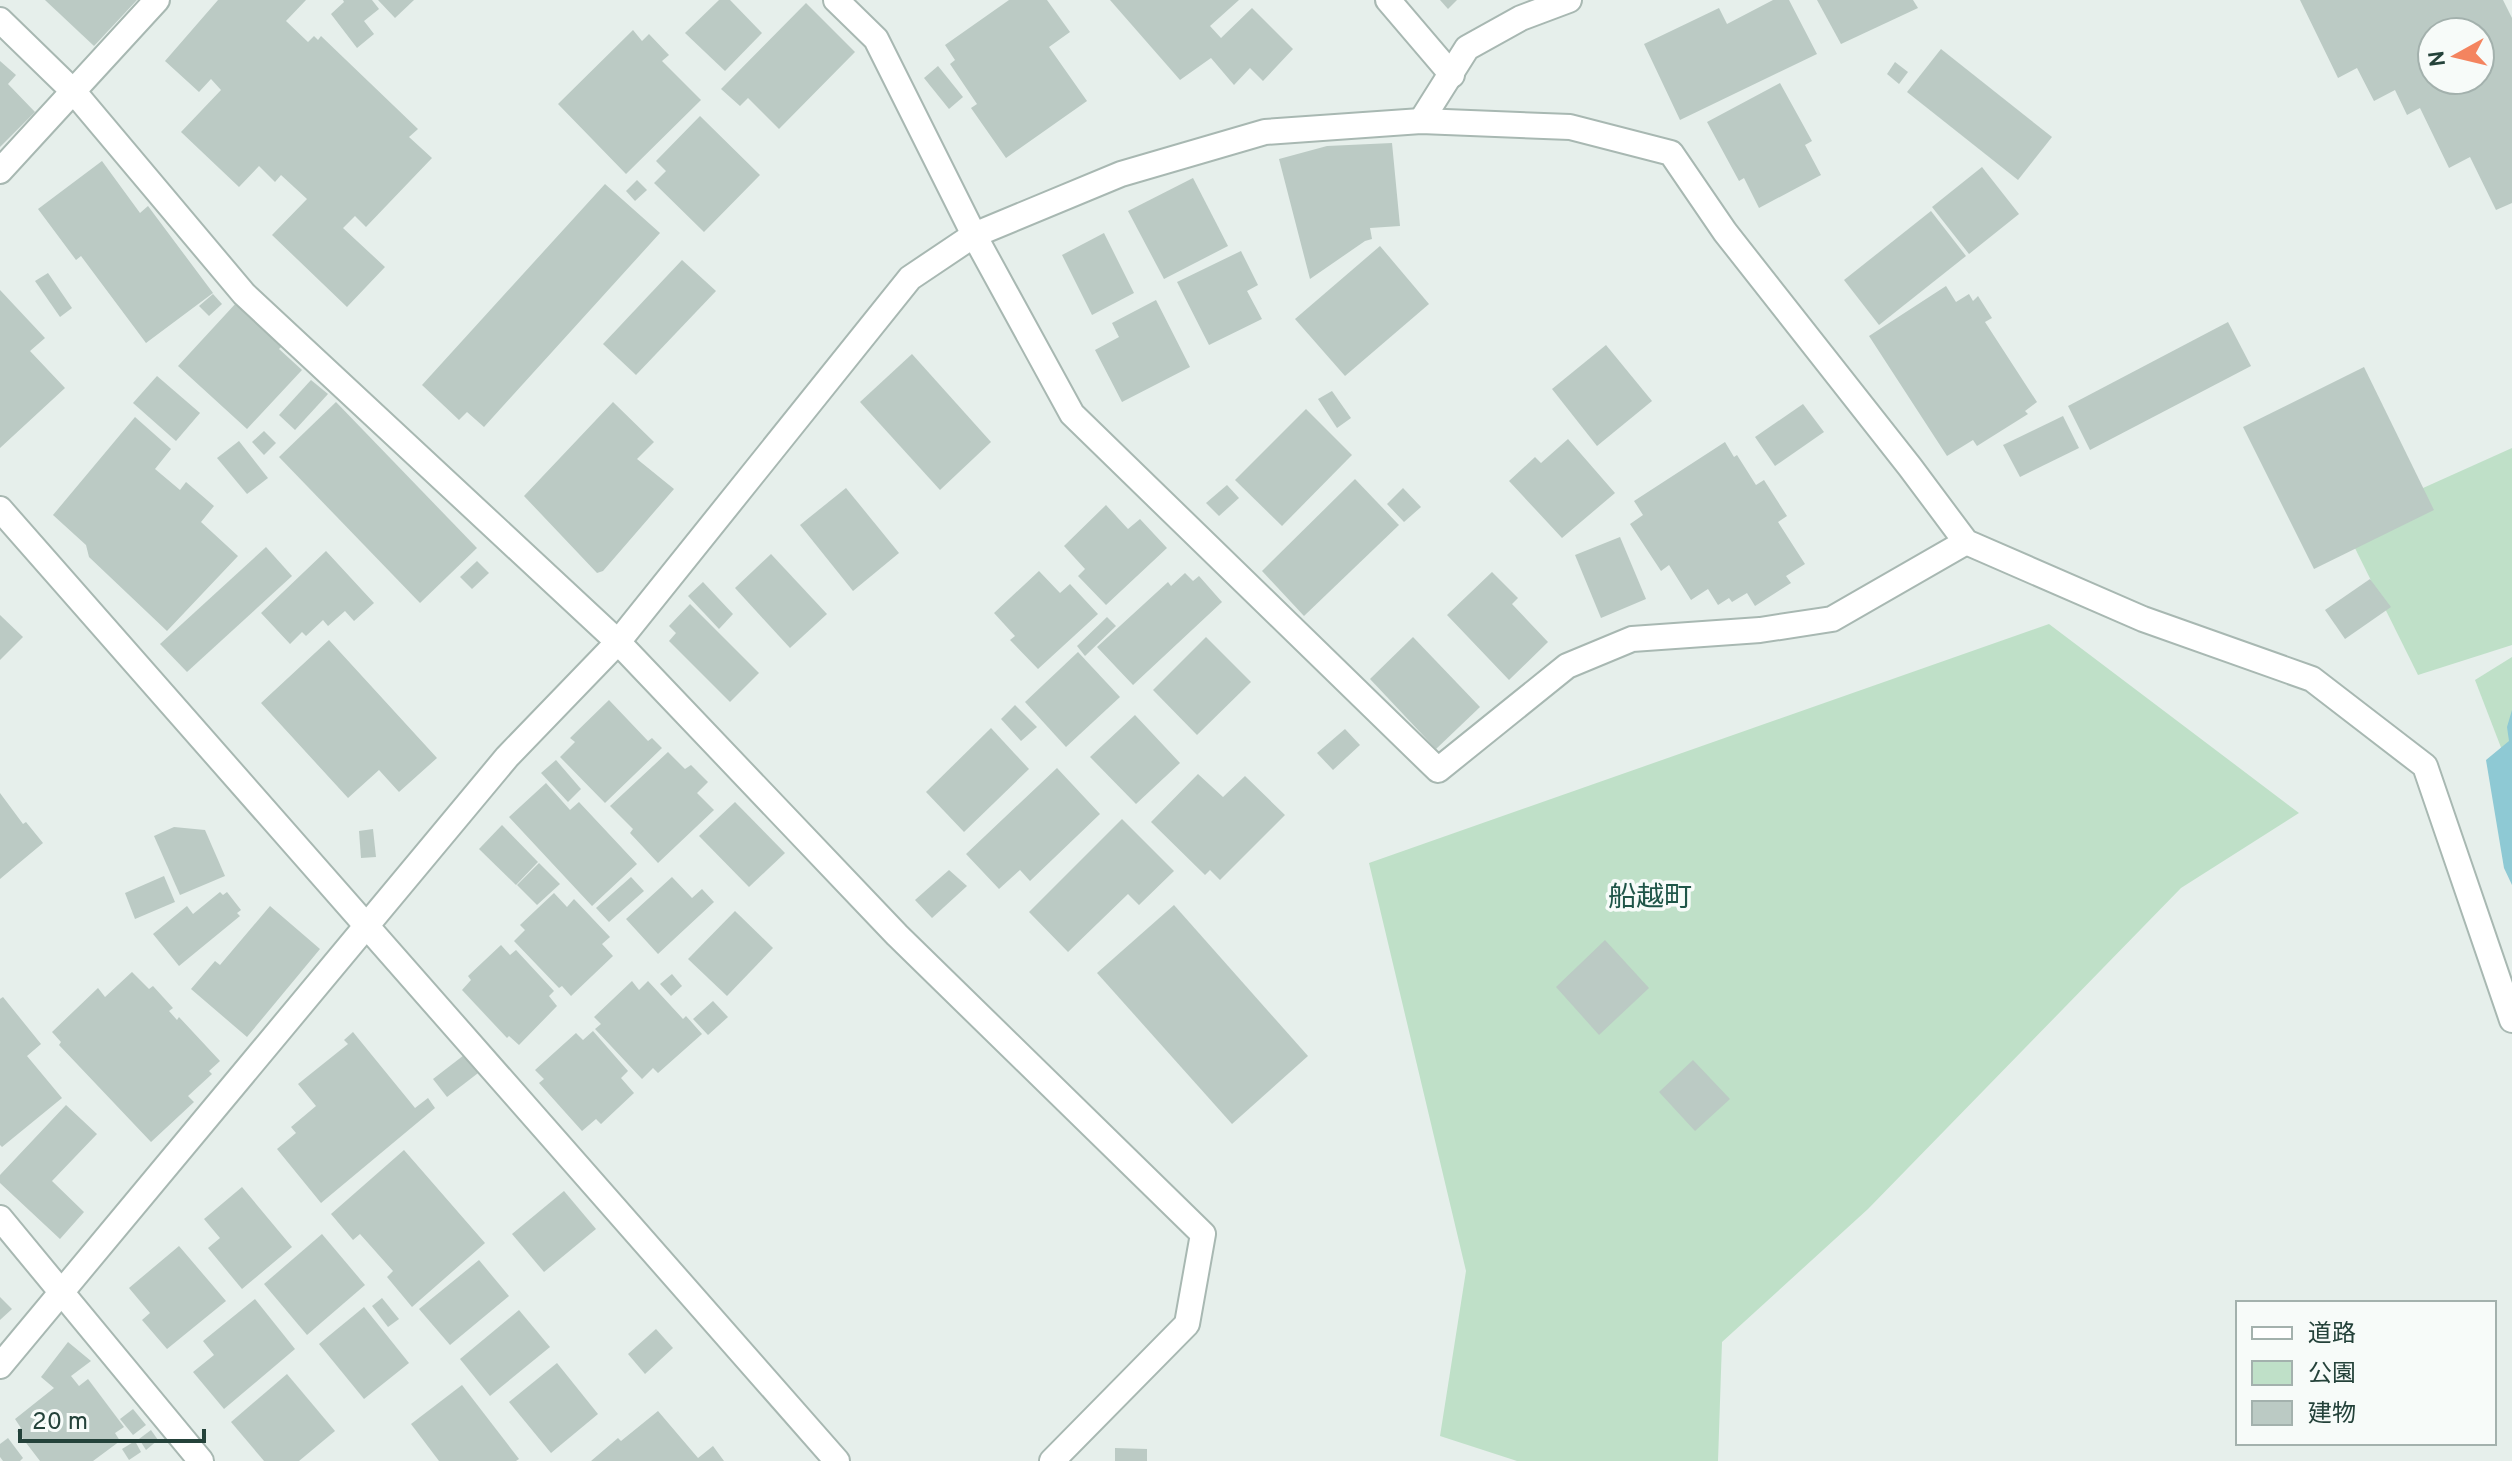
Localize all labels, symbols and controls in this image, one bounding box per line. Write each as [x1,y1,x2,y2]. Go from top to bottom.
north arrow [2416,16,2496,96]
text: N [2424,49,2453,68]
district label: 船越町 [1608,881,1692,917]
legend [2236,1301,2496,1445]
text: 道路 [2308,1320,2356,1350]
text: 公園 [2308,1360,2356,1390]
scale bar [20,1393,204,1443]
text: 建物 [2308,1400,2356,1430]
text: 20 m [32,1408,88,1438]

